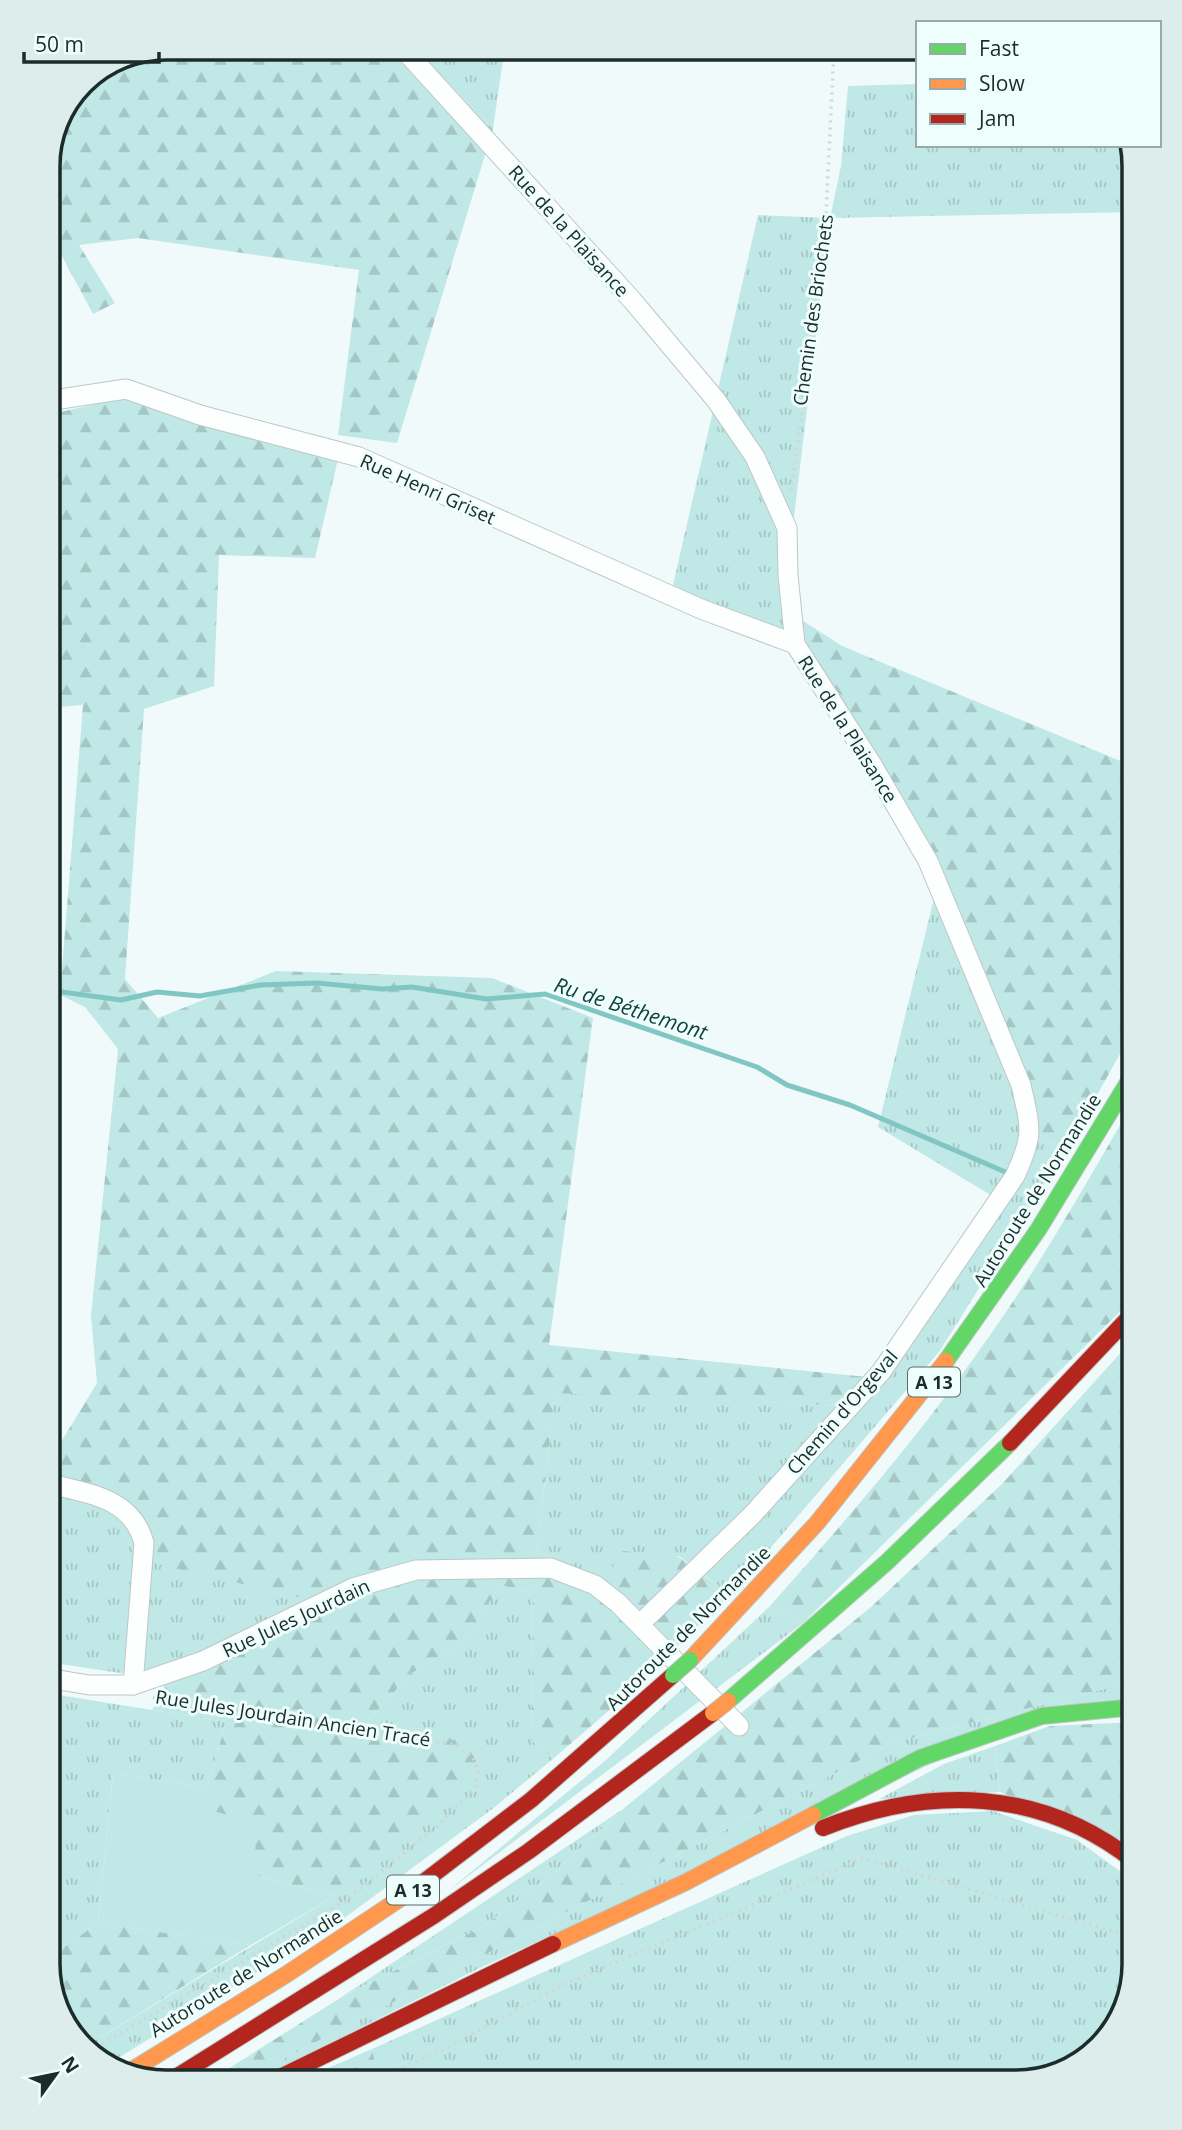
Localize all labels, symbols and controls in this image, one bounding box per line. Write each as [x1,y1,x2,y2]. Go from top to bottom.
scale bar [24,21,159,65]
legend [916,21,1161,147]
text: 50 m [35,30,84,58]
text: Fast [979,34,1019,62]
text: Slow [979,69,1025,97]
text: Jam [977,104,1016,132]
street label: Rue de la Plaisance [503,159,635,303]
street label: Chemin des Briochets [787,213,839,407]
street label: Rue Henri Griset [356,447,500,531]
street label: Rue de la Plaisance [792,650,904,808]
water label: Ru de Béthemont [551,970,712,1046]
street label: Autoroute de Normandie [967,1089,1107,1291]
street label: Chemin d'Orgeval [781,1344,903,1480]
road number: A 13 [908,1367,960,1396]
street label: Autoroute de Normandie [600,1540,776,1716]
street label: Rue Jules Jourdain [218,1572,374,1664]
street label: Rue Jules Jourdain Ancien Tracé [154,1683,432,1753]
road number: A 13 [387,1876,439,1904]
street label: Autoroute de Normandie [145,1903,347,2043]
north arrow [21,2039,91,2109]
text: N [55,2051,85,2078]

